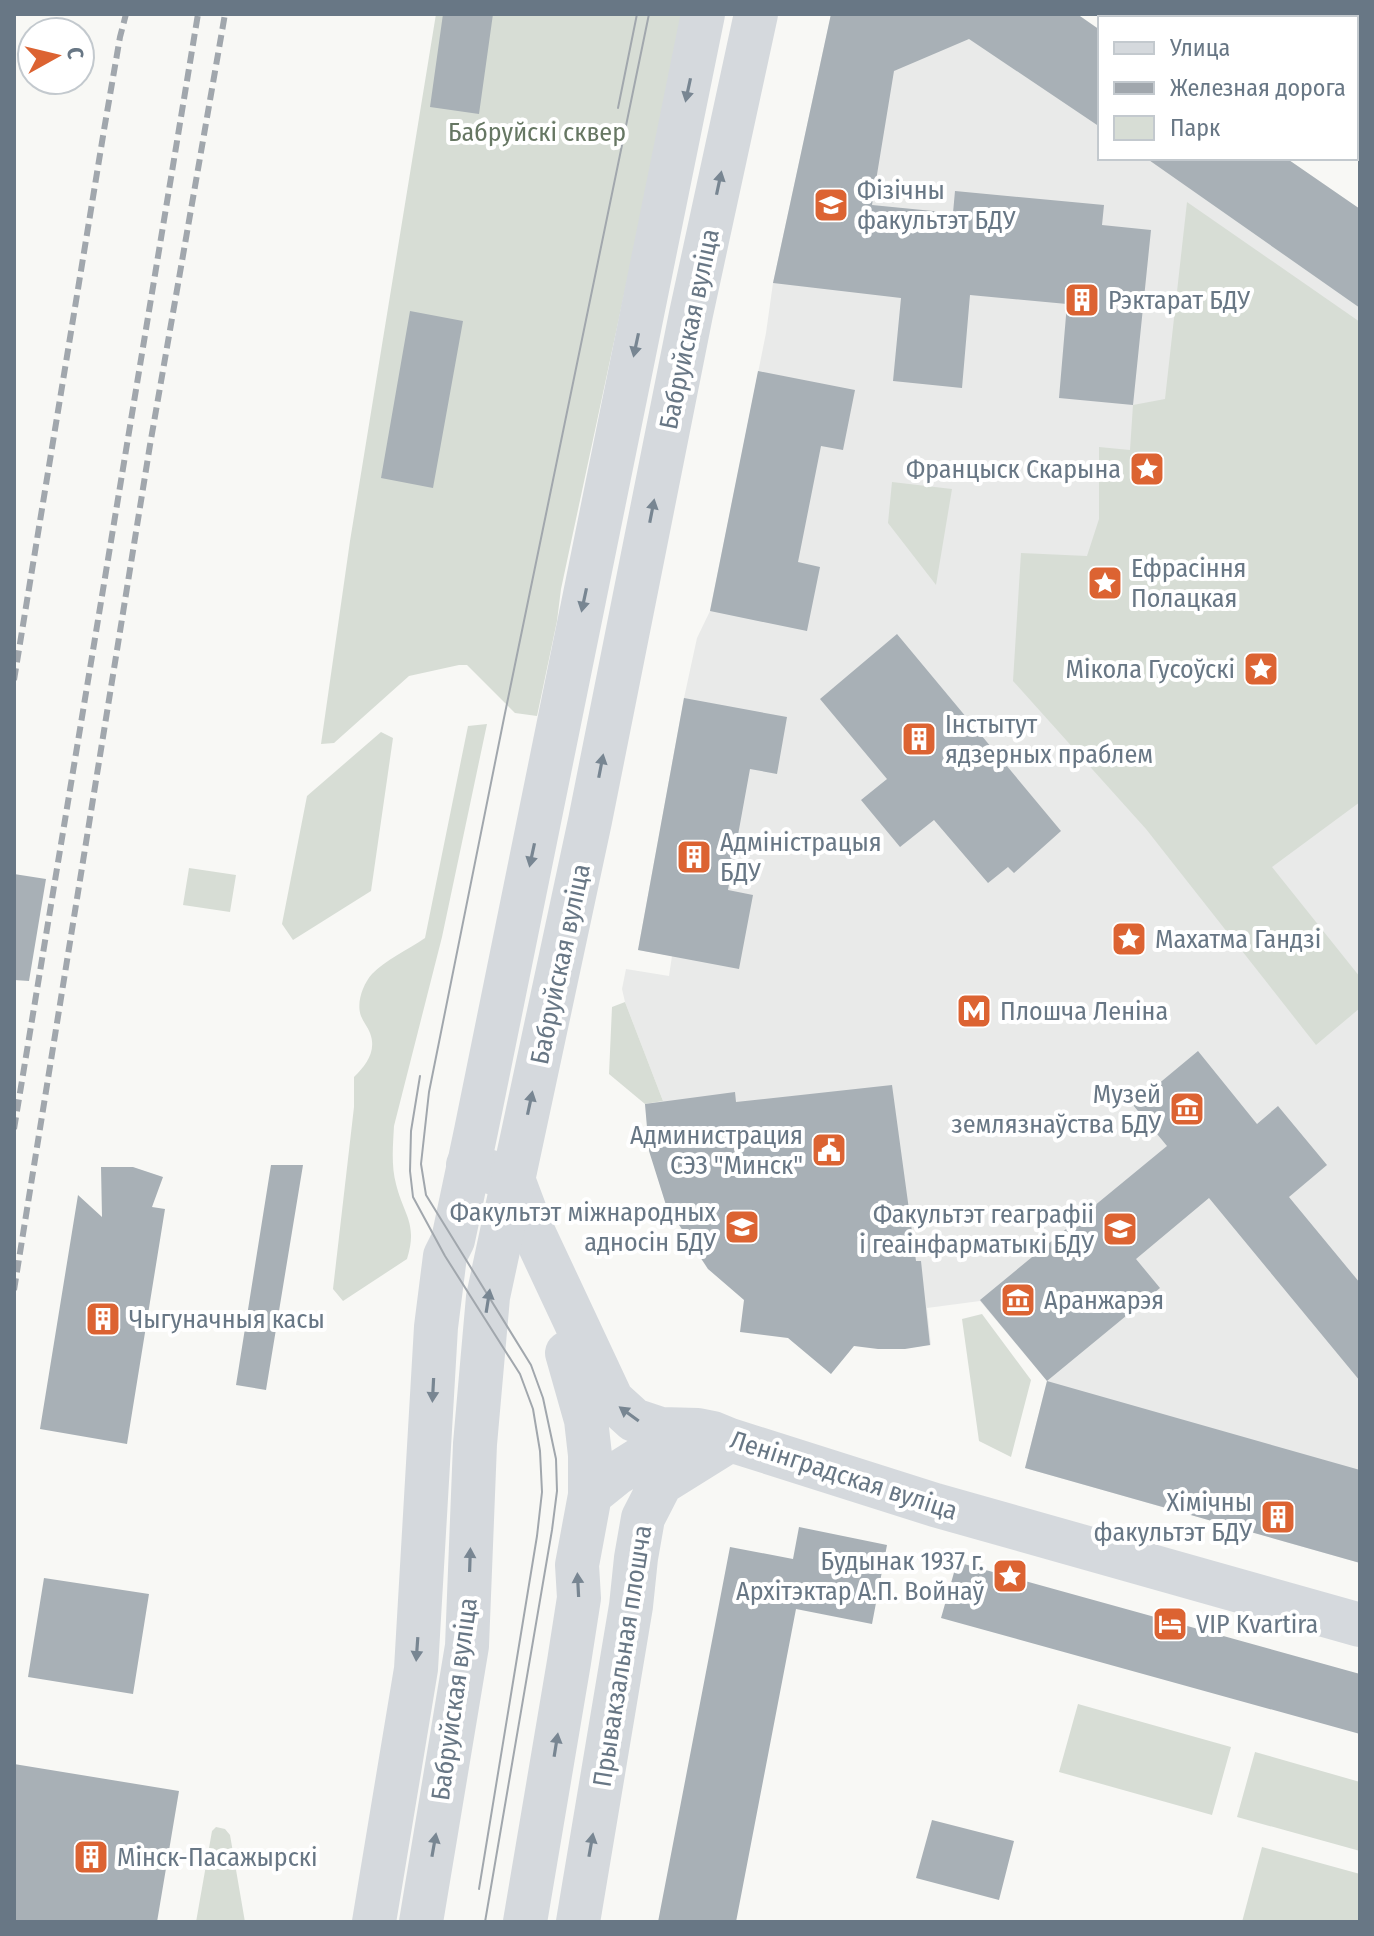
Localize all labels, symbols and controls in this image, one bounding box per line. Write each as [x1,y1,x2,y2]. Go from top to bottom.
north arrow [16,16,96,96]
legend [1098,16,1358,160]
text: Улица [1169,34,1230,62]
text: С [61,46,90,61]
text: Железная дорога [1170,74,1346,102]
one-way arrow [681,78,693,103]
text: Парк [1170,114,1221,142]
park label: Бабруйскі сквер [448,117,626,148]
one-way arrow [713,170,726,195]
place label: Фізічны факультэт БДУ [857,175,1016,236]
school or university icon: Фізічны факультэт БДУ [812,186,850,224]
street label: Бабруйская вуліца [653,226,726,432]
building icon: Рэктарат БДУ [1063,281,1101,319]
place label: Рэктарат БДУ [1108,285,1250,316]
one-way arrow [629,333,642,358]
place icon: Францыск Скарына [1128,450,1166,488]
place label: Францыск Скарына [906,454,1121,485]
one-way arrow [646,498,658,523]
place label: Ефрасіння Полацкая [1131,553,1246,614]
place icon: Ефрасіння Полацкая [1086,564,1124,602]
one-way arrow [577,588,590,613]
place icon: Мікола Гусоўскі [1242,650,1280,688]
place label: Мікола Гусоўскі [1065,654,1235,685]
place label: Інстытут ядзерных праблем [945,709,1153,770]
building icon: Інстытут ядзерных праблем [900,720,938,758]
one-way arrow [595,753,608,778]
place label: Адміністрацыя БДУ [720,827,882,888]
building icon: Адміністрацыя БДУ [675,838,713,876]
one-way arrow [525,842,538,867]
street label: Бабруйская вуліца [524,861,597,1067]
place icon: Махатма Гандзі [1110,920,1148,958]
place label: Махатма Гандзі [1155,924,1321,955]
metro station icon: Плошча Леніна [955,992,993,1030]
place label: Плошча Леніна [1000,996,1168,1027]
place label: Музей землязнаўства БДУ [951,1079,1161,1140]
one-way arrow [524,1090,537,1115]
museum icon: Музей землязнаўства БДУ [1168,1090,1206,1128]
place label: Администрация СЭЗ "Минск" [630,1120,803,1181]
public building icon: Администрация СЭЗ "Минск" [810,1131,848,1169]
place label: Факультэт міжнародных адносін БДУ [450,1197,717,1258]
place label: Факультэт геаграфіі і геаінфарматыкі БДУ [859,1199,1094,1260]
school or university icon: Факультэт міжнародных адносін БДУ [723,1208,761,1246]
school or university icon: Факультэт геаграфіі і геаінфарматыкі БДУ [1101,1210,1139,1248]
museum icon: Аранжарэя [999,1281,1037,1319]
place label: Аранжарэя [1044,1285,1164,1316]
one-way arrow [482,1288,495,1313]
building icon: Чыгуначныя касы [84,1300,122,1338]
place label: Чыгуначныя касы [129,1304,325,1335]
one-way arrow [426,1378,439,1403]
one-way arrow [619,1407,640,1422]
street label: Ленінградская вуліца [726,1424,961,1527]
place label: Хімічны факультэт БДУ [1094,1487,1252,1548]
building icon: Хімічны факультэт БДУ [1259,1498,1297,1536]
street label: Прывакзальная плошча [586,1523,658,1789]
place label: Будынак 1937 г. Архітэктар А.П. Войнаў [736,1546,984,1607]
one-way arrow [464,1547,477,1572]
place icon: Будынак 1937 г. Архітэктар А.П. Войнаў [991,1557,1029,1595]
one-way arrow [571,1572,584,1597]
street label: Бабруйская вуліца [425,1596,484,1802]
hotel icon: VIP Kvartira [1151,1605,1189,1643]
place label: VIP Kvartira [1196,1609,1318,1640]
one-way arrow [410,1637,423,1662]
one-way arrow [550,1732,562,1757]
one-way arrow [428,1832,440,1857]
one-way arrow [585,1832,597,1857]
building icon: Мінск-Пасажырскі [72,1838,110,1876]
place label: Мінск-Пасажырскі [117,1842,318,1873]

